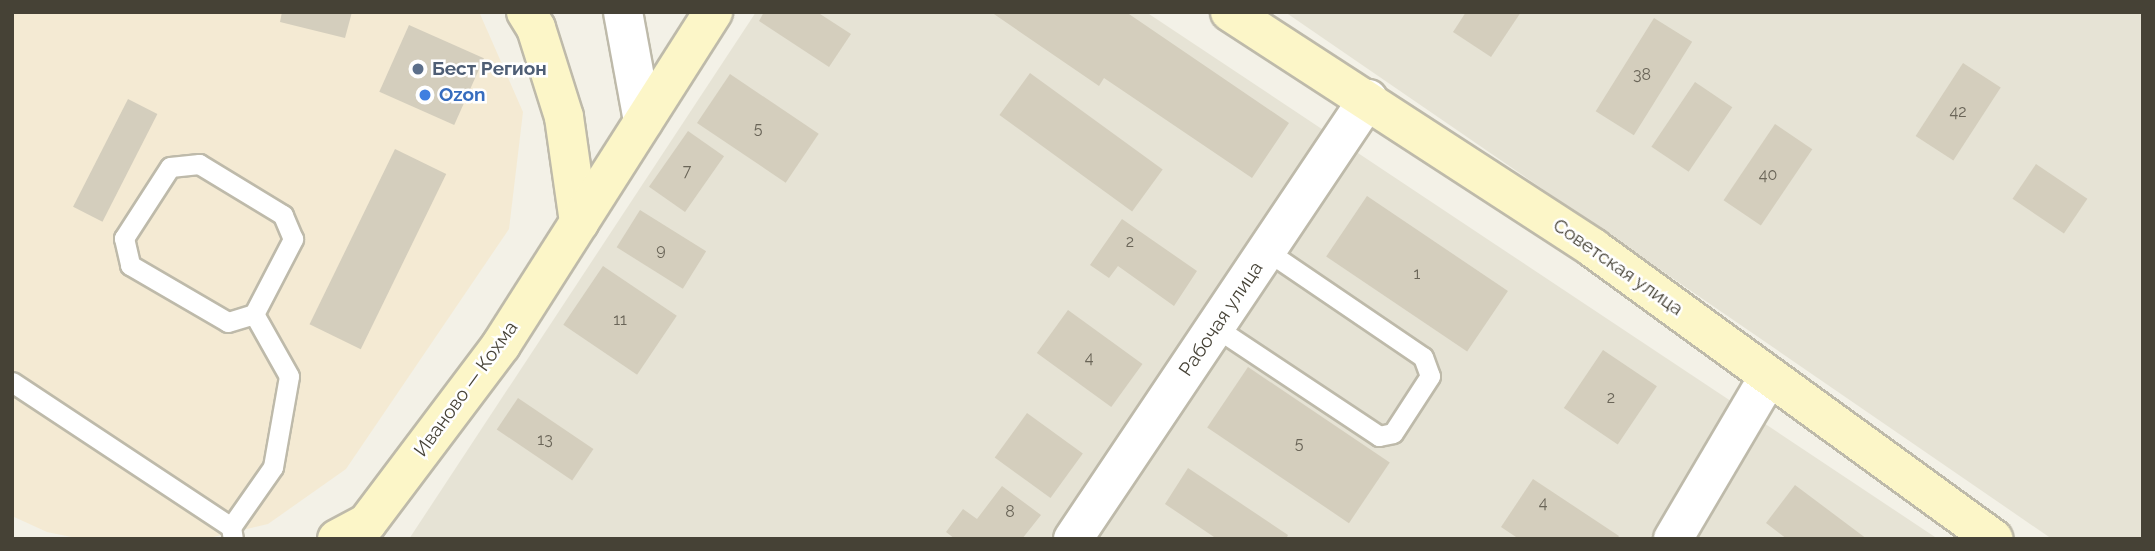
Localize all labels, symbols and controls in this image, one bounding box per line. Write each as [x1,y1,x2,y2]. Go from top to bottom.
place label: Бест Регион [432,58,547,80]
marker: Бест Регион [410,61,426,77]
house number: 38 [1633,65,1651,85]
place label: Ozon [439,84,486,106]
marker: Ozon [417,87,433,103]
house number: 42 [1949,102,1967,122]
house number: 5 [754,119,762,139]
house number: 7 [683,161,691,181]
house number: 40 [1759,165,1777,185]
street label: Советская улица [1548,214,1688,320]
house number: 2 [1126,232,1134,252]
house number: 9 [656,240,666,260]
street label: Рабочая улица [1174,257,1268,381]
house number: 1 [1414,264,1420,284]
house number: 11 [613,310,627,330]
street label: Иваново — Кохма [409,317,523,461]
house number: 4 [1085,348,1093,368]
house number: 2 [1607,388,1615,408]
house number: 13 [537,430,553,450]
house number: 5 [1295,434,1303,454]
house number: 4 [1539,493,1547,513]
house number: 8 [1005,502,1015,522]

